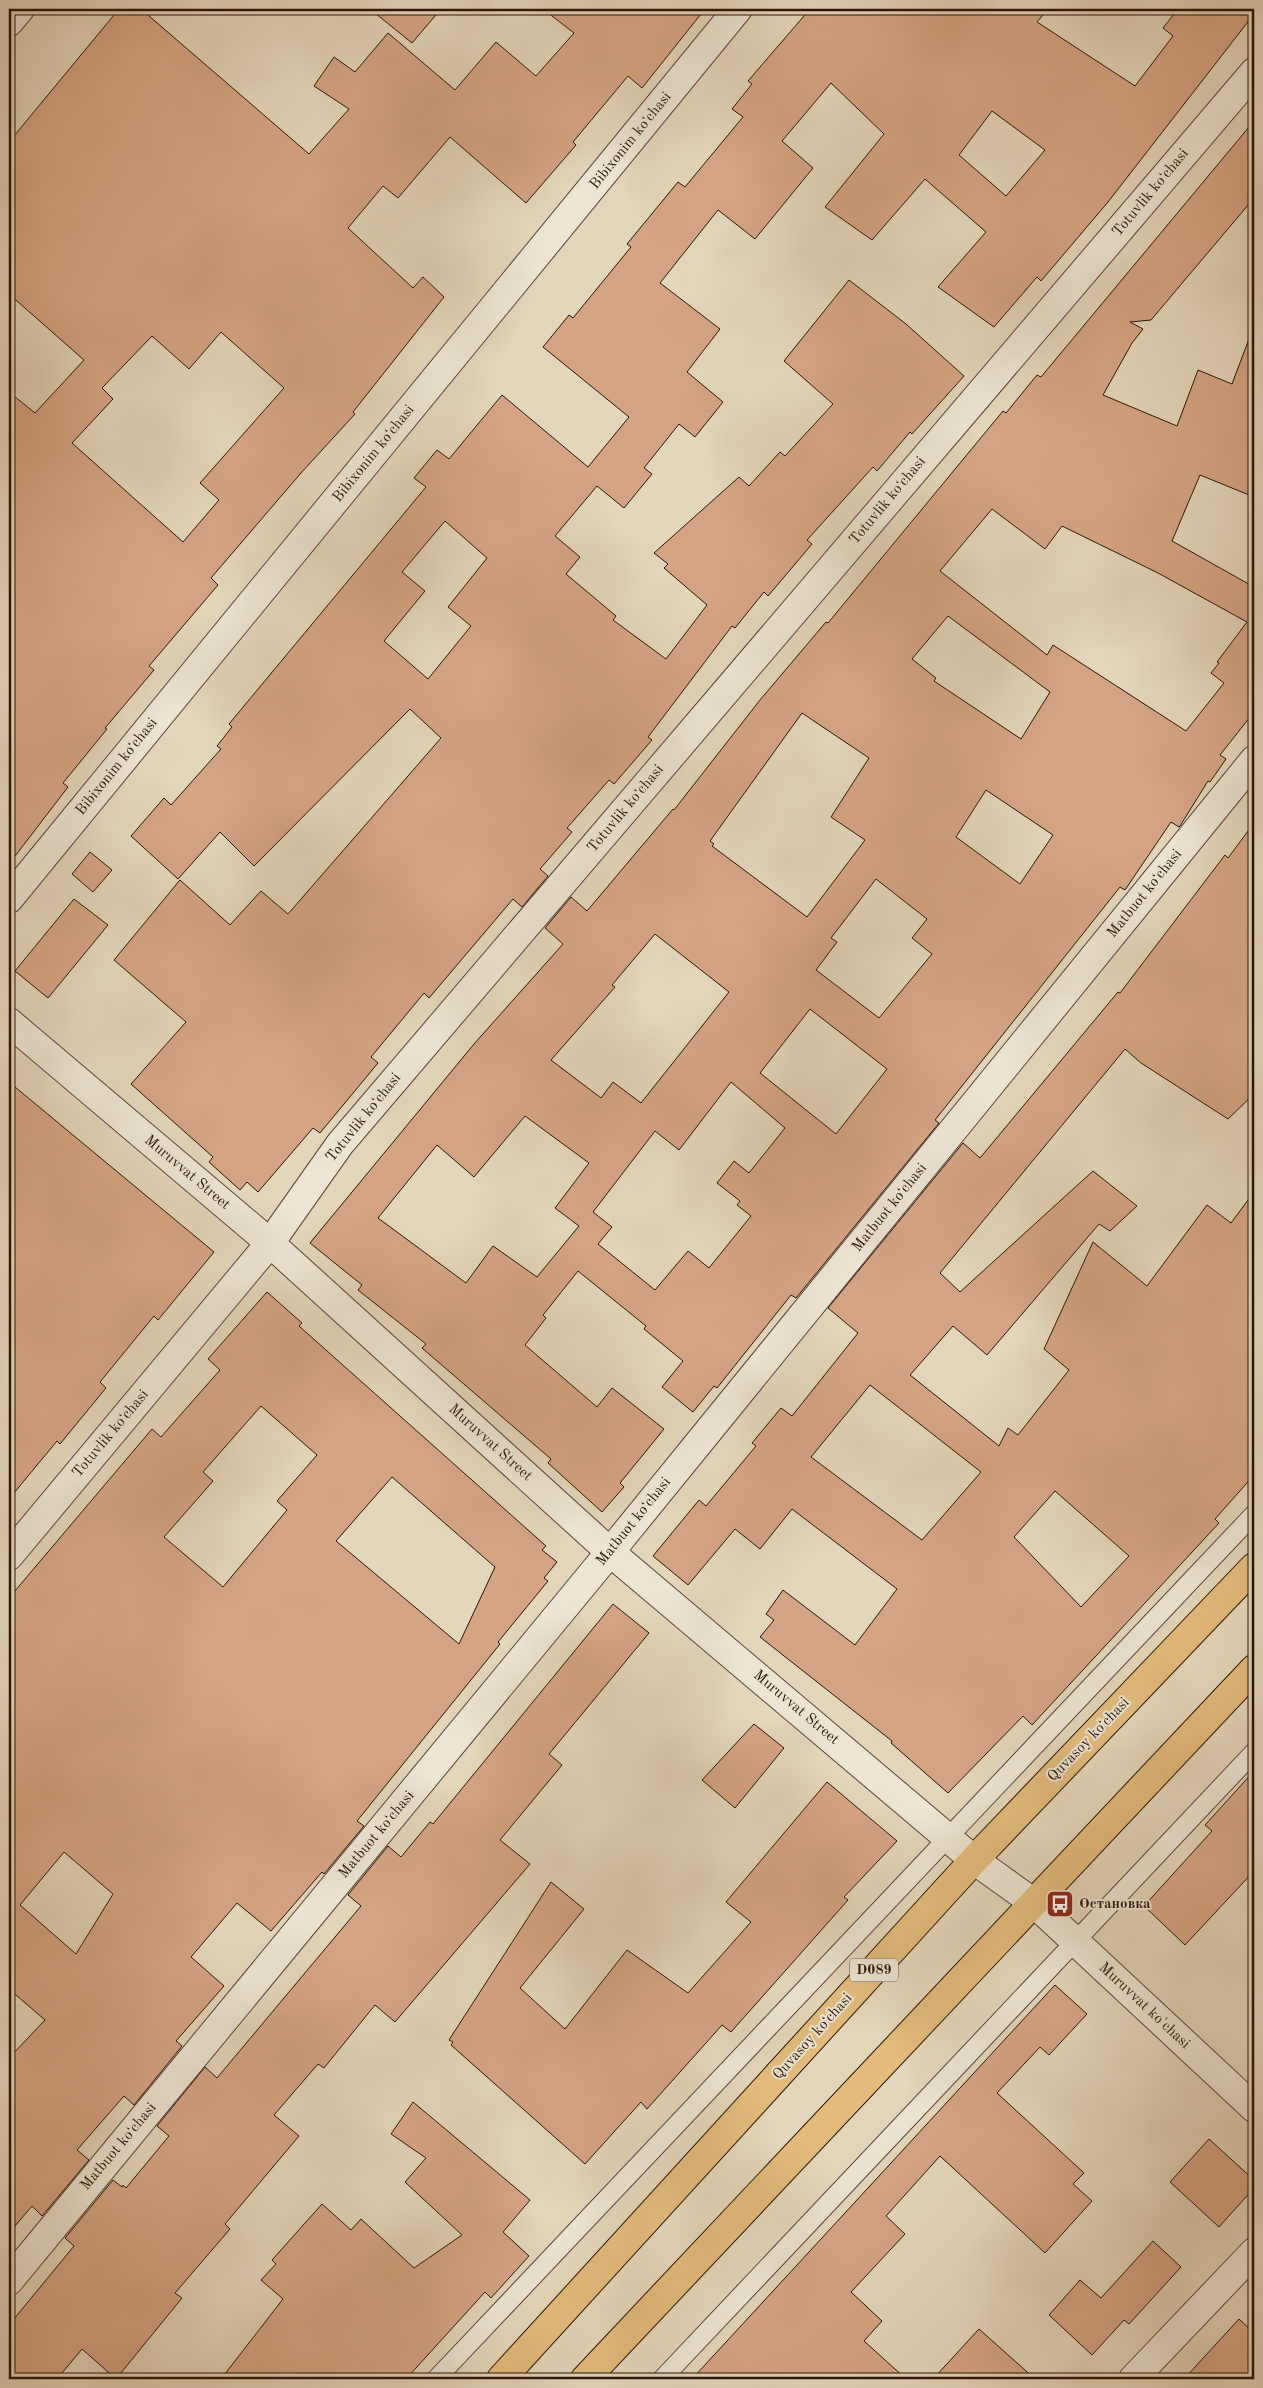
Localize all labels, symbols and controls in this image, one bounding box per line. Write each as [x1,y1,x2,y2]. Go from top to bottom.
street label: Bibixonim koʻchasi [587,90,675,192]
street label: Totuvlik koʻchasi [1110,146,1192,240]
street label: Bibixonim koʻchasi [330,403,418,505]
street label: Totuvlik koʻchasi [847,454,929,548]
street label: Bibixonim koʻchasi [73,716,161,818]
street label: Totuvlik koʻchasi [585,762,667,856]
street label: Matbuot koʻchasi [1105,847,1185,941]
street label: Totuvlik koʻchasi [324,1071,404,1165]
street label: Muruvvat Street [141,1133,233,1213]
street label: Matbuot koʻchasi [850,1161,930,1255]
street label: Totuvlik koʻchasi [70,1387,152,1481]
street label: Muruvvat Street [445,1402,535,1484]
street label: Matbuot koʻchasi [594,1475,674,1569]
street label: Muruvvat Street [750,1668,842,1748]
street label: Quvasoy koʻchasi [1045,1695,1133,1785]
street label: Matbuot koʻchasi [336,1789,418,1881]
bus stop icon: Остановка [1045,1889,1075,1919]
place label: Остановка [1079,1897,1151,1912]
road number: D089 [850,1958,898,1982]
street label: Muruvvat ko'chasi [1096,1960,1192,2052]
street label: Quvasoy koʻchasi [770,1991,856,2083]
street label: Matbuot koʻchasi [78,2101,160,2193]

